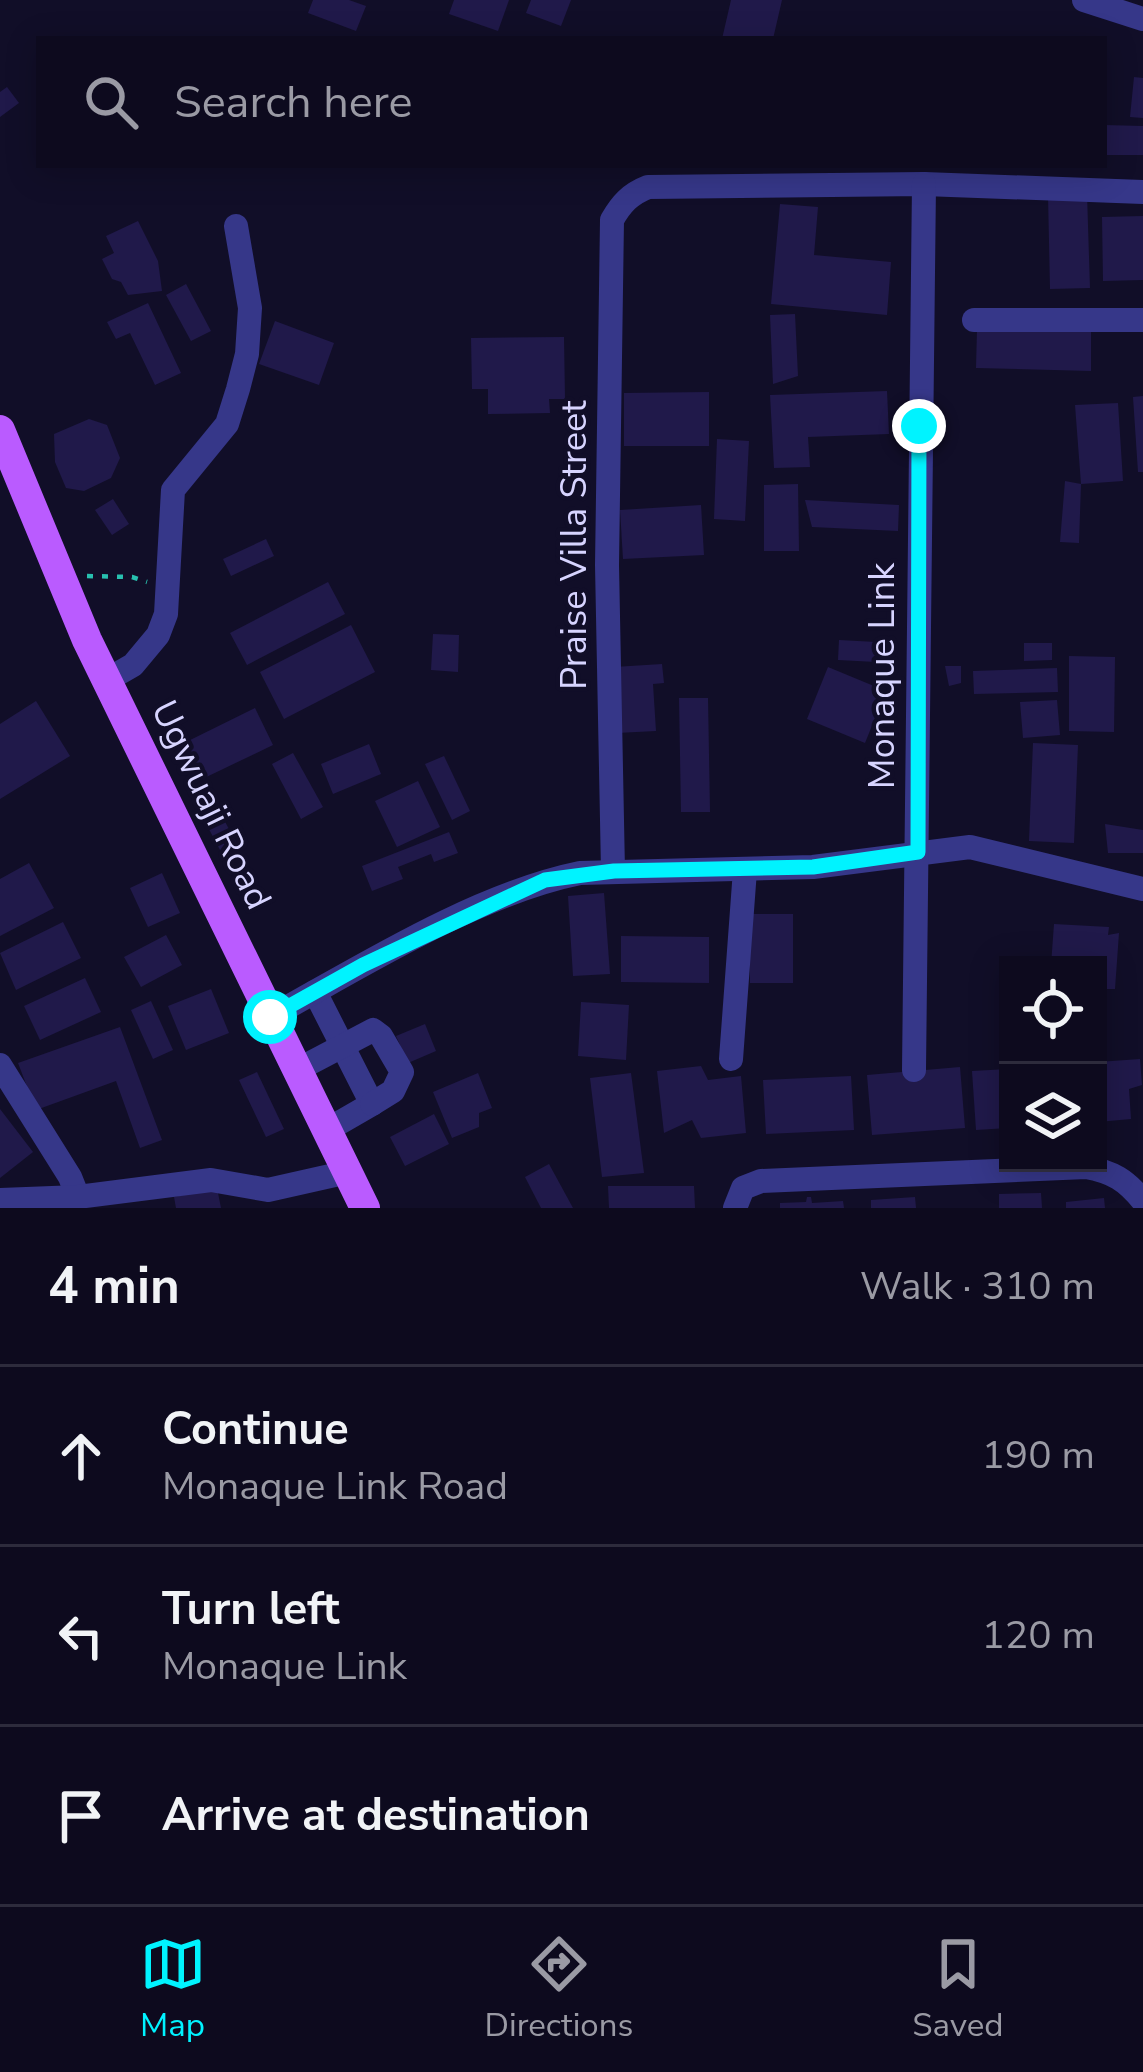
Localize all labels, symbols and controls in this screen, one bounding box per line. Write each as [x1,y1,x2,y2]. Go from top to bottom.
search box [36,36,1107,168]
icon: search [78,69,144,135]
text: Search here [174,72,413,133]
route end [892,399,946,453]
street label: Praise Villa Street [550,400,599,690]
street label: Monaque Link [858,562,907,789]
street label: Ugwuaji Road [139,692,283,918]
map controls [999,956,1107,1172]
button: locate [999,956,1107,1064]
route start [243,990,297,1044]
button: layers [999,1064,1107,1172]
text: 4 min [48,1251,180,1321]
text: Walk · 310 m [860,1260,1095,1313]
text: Continue [162,1399,349,1460]
icon: ahead [48,1423,114,1489]
text: 190 m [981,1429,1095,1482]
text: Monaque Link Road [162,1460,508,1513]
text: Turn left [162,1579,340,1640]
icon: left [48,1603,114,1669]
text: 120 m [981,1609,1095,1662]
text: Monaque Link [162,1640,407,1693]
icon: arrive [48,1783,114,1849]
text: Arrive at destination [162,1785,590,1846]
tab: Map [140,1931,206,2048]
tab: Directions [485,1931,633,2048]
tab: Saved [912,1931,1003,2048]

